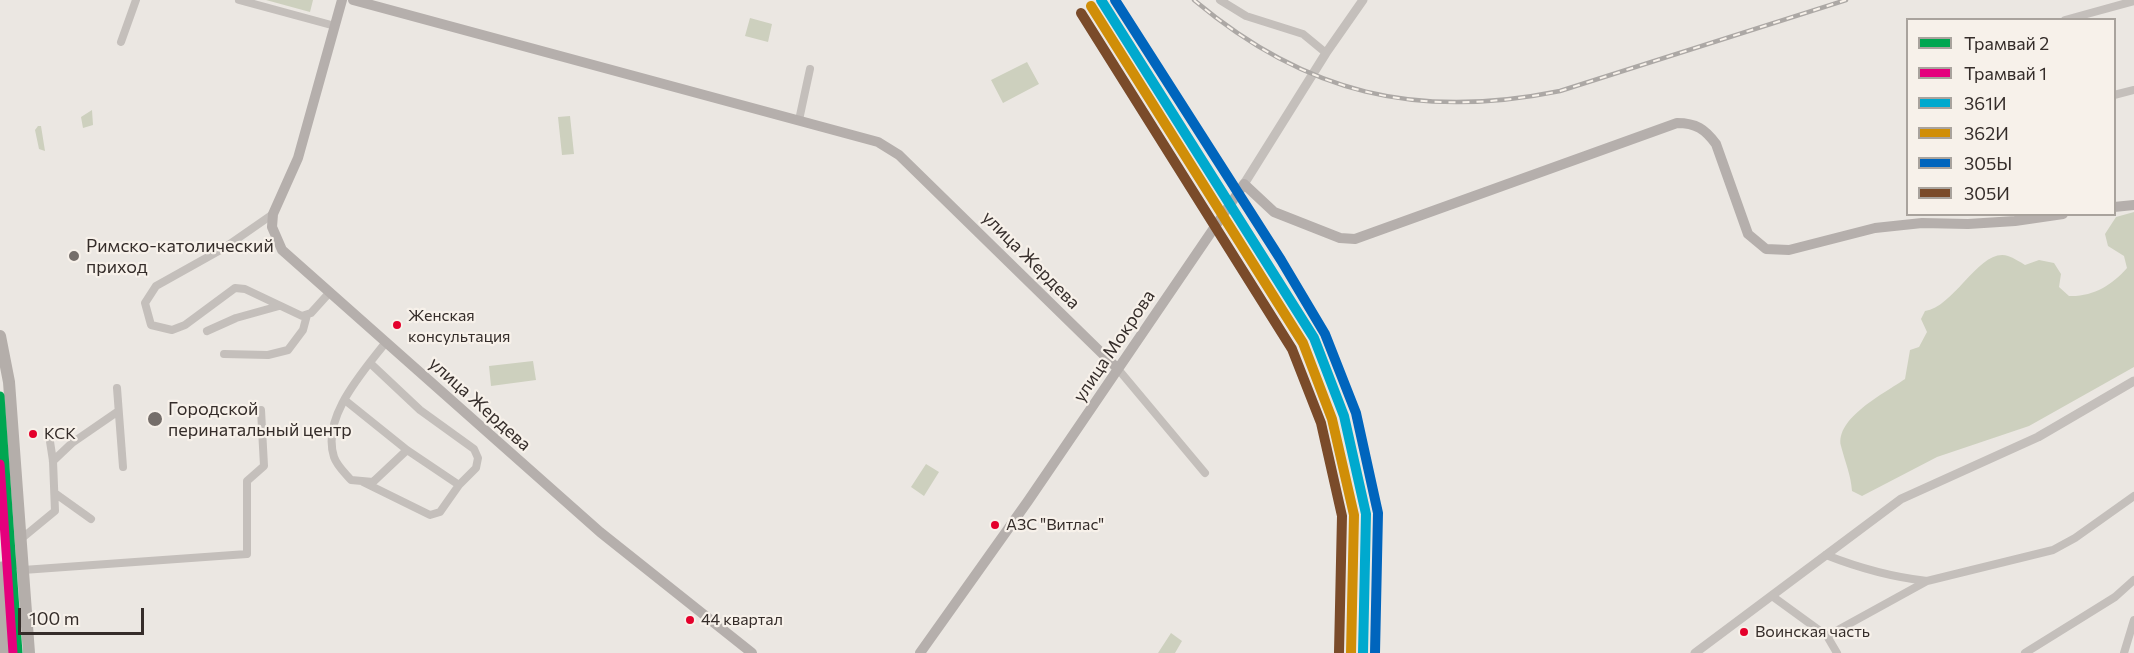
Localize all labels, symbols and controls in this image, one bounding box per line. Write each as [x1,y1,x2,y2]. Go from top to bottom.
legend [1906,18,2116,216]
text: Трамвай 2 [1964,32,2049,54]
text: Трамвай 1 [1964,62,2047,84]
text: 361И [1964,92,2006,114]
text: 362И [1964,122,2009,144]
text: 305Ы [1964,152,2012,174]
text: 305И [1964,182,2010,204]
street label: улица Жердева [978,207,1084,313]
place label: Римско-католический приход [86,235,274,278]
marker: Римско-католический приход [67,249,81,263]
street label: улица Мокрова [1069,286,1159,406]
place label: Женская консультация [408,306,511,344]
marker: Женская консультация [391,319,403,331]
street label: улица Жердева [425,353,535,455]
place label: Городской перинатальный центр [168,398,352,440]
marker: Городской перинатальный центр [146,410,164,428]
place label: КСК [44,424,76,444]
marker: КСК [27,428,39,440]
place label: АЗС "Витлас" [1006,515,1104,535]
marker: АЗС "Витлас" [989,519,1001,531]
scale bar [21,596,147,634]
text: 100 m [29,607,79,629]
place label: 44 квартал [701,610,783,630]
marker: 44 квартал [684,614,696,626]
place label: Воинская часть [1755,622,1870,642]
marker: Воинская часть [1738,626,1750,638]

